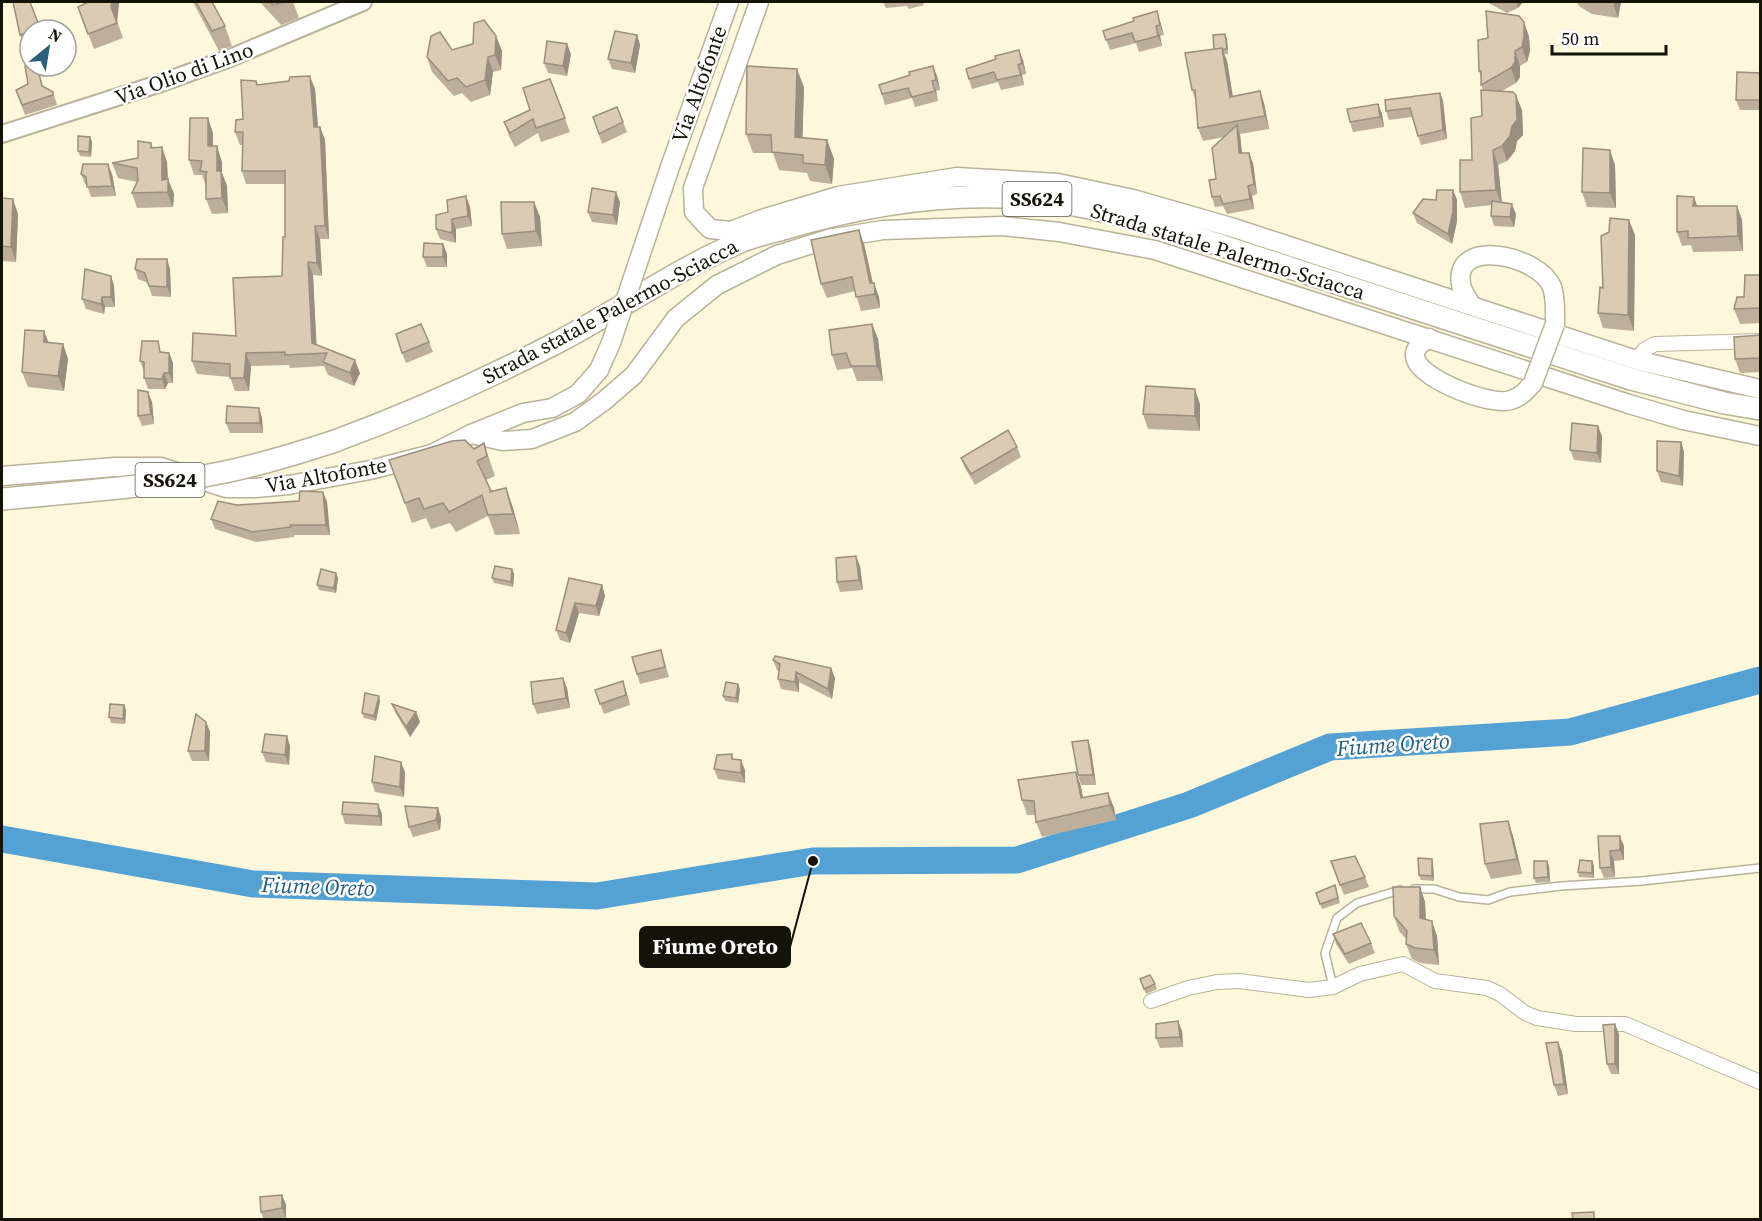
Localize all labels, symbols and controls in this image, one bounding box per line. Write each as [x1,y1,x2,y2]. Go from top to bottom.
north arrow [18,18,78,78]
scale bar [1552,18,1666,56]
street label: Via Altofonte [664,21,734,147]
text: N [45,23,66,48]
text: 50 m [1561,26,1599,51]
street label: Via Olio di Lino [111,35,257,111]
road number: SS624 [1002,182,1072,216]
street label: Strada statale Palermo-Sciacca [1087,195,1369,307]
street label: Strada statale Palermo-Sciacca [477,231,743,391]
street label: Via Altofonte [263,450,389,500]
road number: SS624 [136,463,204,497]
water label: Fiume Oreto [1334,725,1451,763]
water label: Fiume Oreto [260,869,375,903]
callout: Fiume Oreto [640,927,790,967]
text: Fiume Oreto [652,931,778,961]

